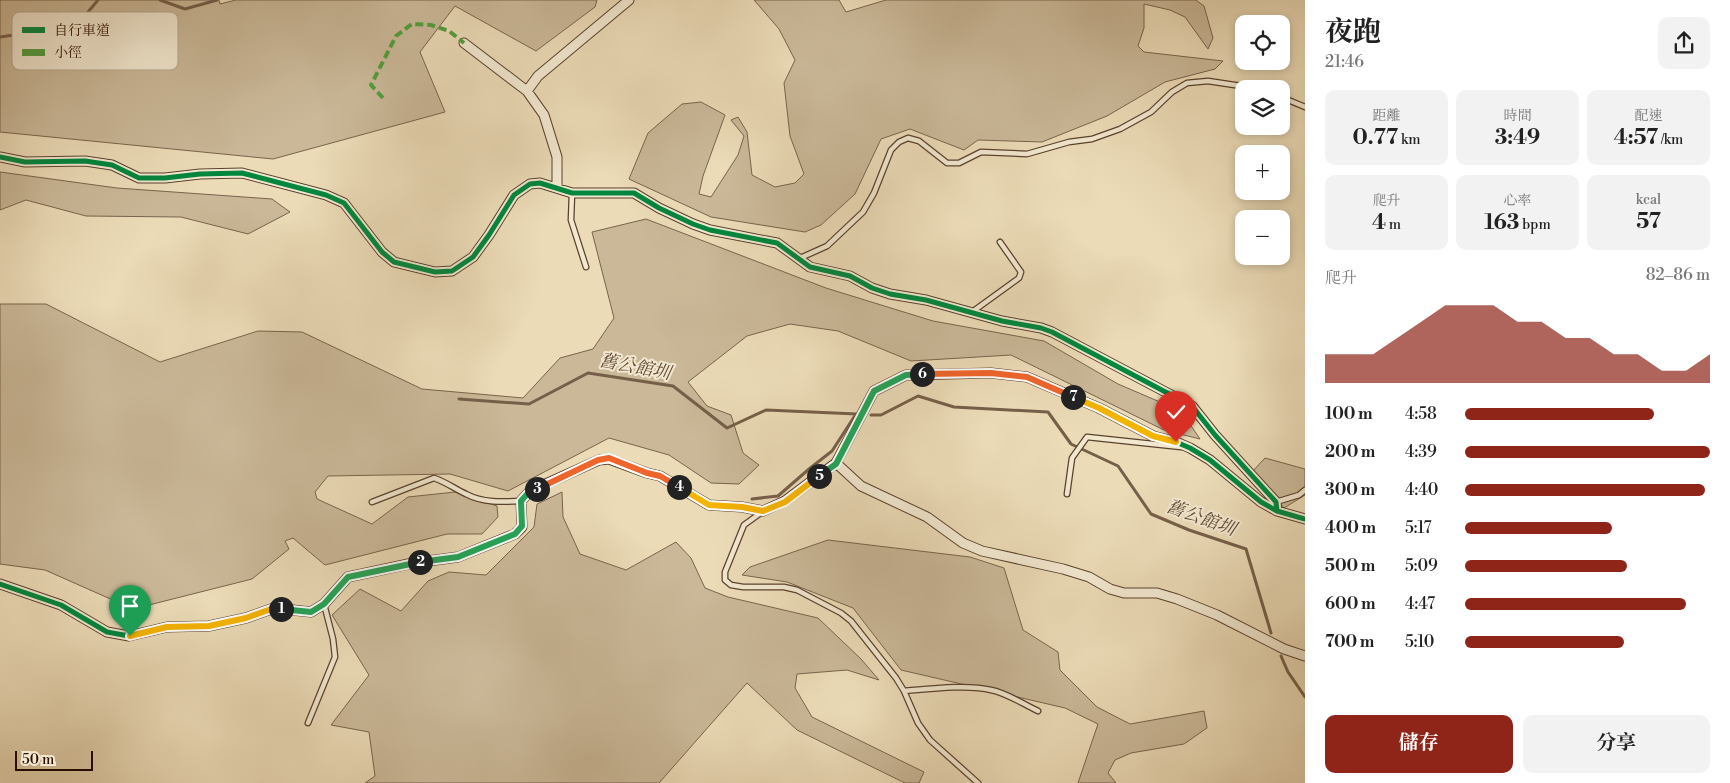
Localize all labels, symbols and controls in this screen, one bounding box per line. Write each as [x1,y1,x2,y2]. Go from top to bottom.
legend [12,12,178,70]
map controls [1235,15,1290,265]
button: locate [1235,15,1290,70]
text: 夜跑 [1325,15,1381,50]
button: share [1658,17,1710,69]
text: 自行車道 [54,22,110,40]
text: 小徑 [54,44,82,62]
text: 21:46 [1325,52,1364,72]
button: layers [1235,80,1290,135]
text: 距離 [1373,107,1401,125]
text: 時間 [1504,107,1532,125]
text: 配速 [1635,107,1663,125]
text: 0.77 [1352,125,1398,151]
text: 3:49 [1495,125,1540,151]
text: 4:57 [1614,125,1658,151]
text: km [1398,131,1421,149]
text: /km [1658,131,1683,149]
button: + [1235,145,1290,200]
text: kcal [1636,191,1661,209]
text: 爬升 [1373,192,1401,210]
text: 心率 [1504,192,1532,210]
text: 57 [1636,209,1661,235]
button: − [1235,210,1290,265]
text: 4 [1372,210,1386,236]
text: 163 [1484,210,1519,236]
text: m [1386,216,1401,234]
text: bpm [1519,216,1551,234]
text: 82–86 m [1646,265,1710,285]
text: 爬升 [1325,268,1357,288]
water label: 舊公館圳 [597,349,675,386]
pin: 6 [910,362,934,386]
text: 6 [918,365,927,383]
pin: 7 [1060,384,1086,410]
text: 7 [1069,388,1078,406]
pin [1155,391,1197,442]
icon: check [1162,398,1190,426]
text: 100 m [1325,404,1373,424]
text: 4:58 [1405,404,1437,424]
text: 200 m [1325,442,1375,462]
text: 4:39 [1405,442,1437,462]
pin: 5 [806,464,832,488]
text: 5 [815,467,824,485]
pin: 4 [666,474,692,500]
pin: 3 [524,476,550,502]
text: 4 [675,478,684,496]
text: 3 [533,480,542,498]
text: 300 m [1325,480,1375,500]
text: 4:40 [1405,480,1438,500]
water label: 舊公館圳 [1163,495,1242,542]
text: 400 m [1325,518,1376,538]
text: 5:17 [1405,518,1432,538]
pin: 2 [408,550,432,574]
text: 2 [416,553,425,571]
text: 500 m [1325,556,1375,576]
text: 5:09 [1405,556,1438,576]
pin [109,585,151,636]
icon: arrive [116,592,144,620]
text: 600 m [1325,594,1375,614]
text: 4:47 [1405,594,1435,614]
pin: 1 [268,596,294,622]
text: 1 [278,600,285,618]
text: 700 m [1325,632,1374,652]
text: 5:10 [1405,632,1434,652]
button: 儲存 [1325,715,1513,773]
button: 分享 [1523,715,1710,773]
scale bar [15,748,92,771]
text: 50 m [22,751,54,769]

